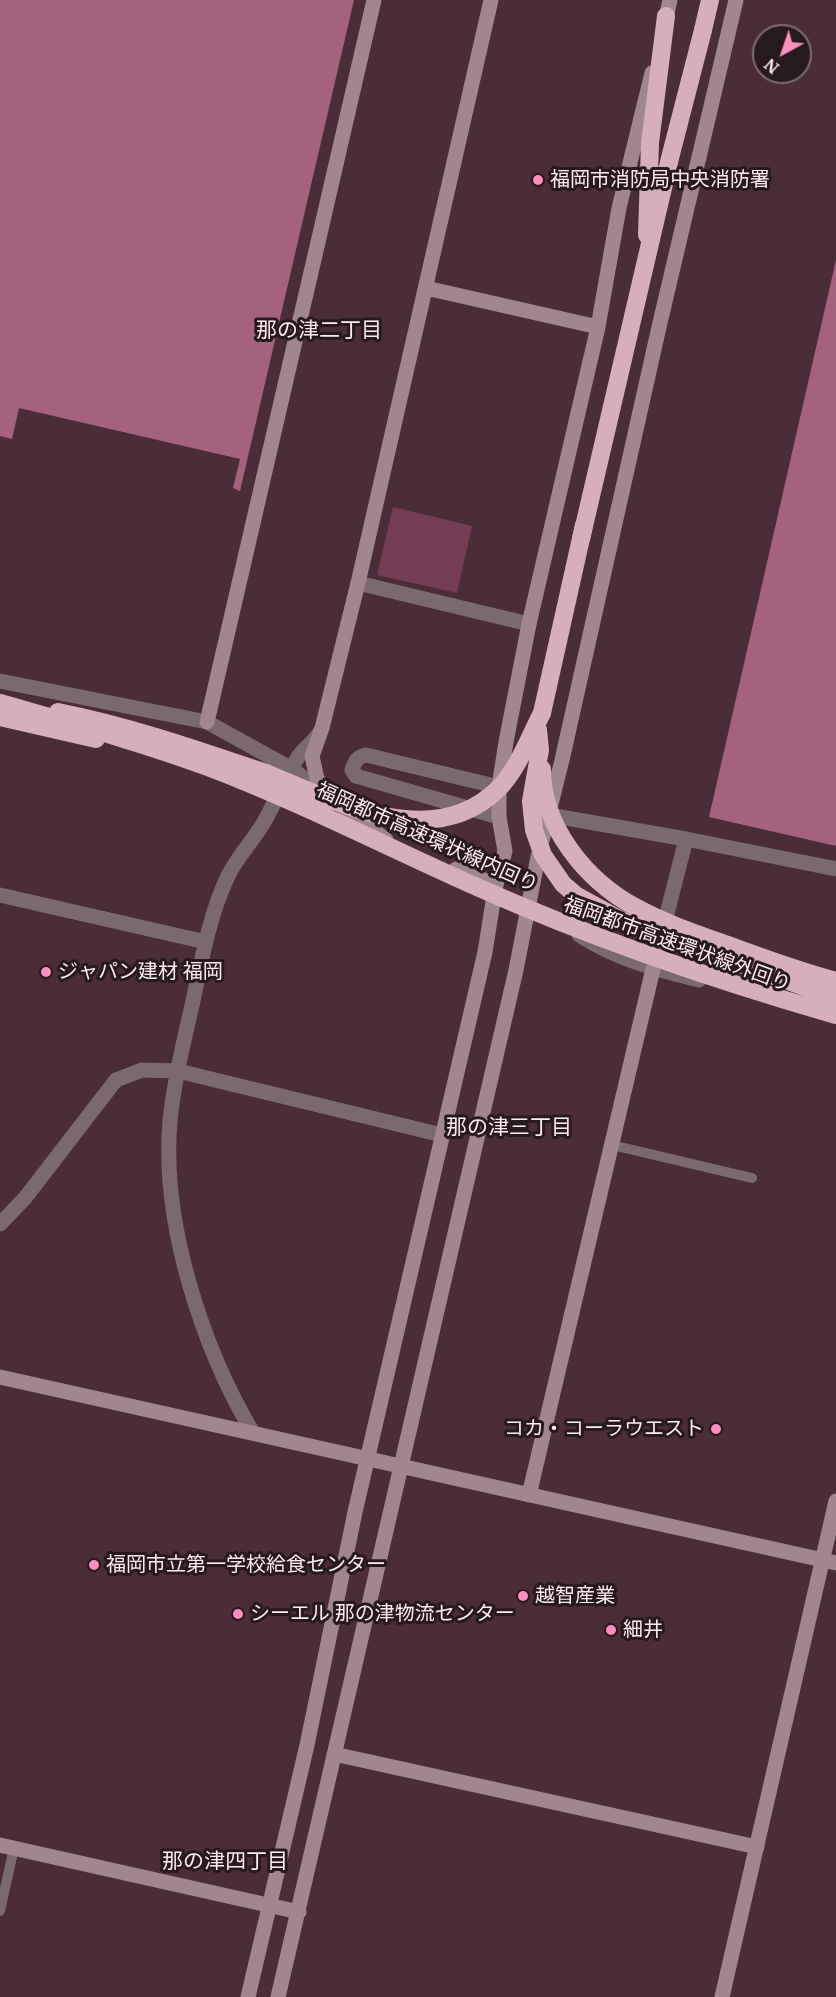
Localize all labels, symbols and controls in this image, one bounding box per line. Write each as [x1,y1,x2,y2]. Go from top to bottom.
north arrow [752,24,812,84]
text: N [760,55,783,78]
place label: 福岡市消防局中央消防署 [550,168,770,192]
marker: 福岡市消防局中央消防署 [531,173,545,187]
district label: 那の津二丁目 [256,318,382,344]
street label: 福岡都市高速環状線内回り [312,778,542,898]
street label: 福岡都市高速環状線外回り [560,893,794,997]
place label: ジャパン建材 福岡 [58,960,223,984]
marker: ジャパン建材 福岡 [39,965,53,979]
district label: 那の津三丁目 [446,1115,572,1141]
place label: コカ・コーラウエスト [504,1417,704,1441]
marker: コカ・コーラウエスト [709,1422,723,1436]
place label: 福岡市立第一学校給食センター [106,1553,386,1577]
marker: 福岡市立第一学校給食センター [87,1558,101,1572]
place label: 越智産業 [535,1584,615,1608]
marker: 越智産業 [516,1589,530,1603]
place label: シーエル 那の津物流センター [250,1602,515,1626]
marker: シーエル 那の津物流センター [231,1607,245,1621]
place label: 細井 [623,1618,663,1642]
marker: 細井 [604,1623,618,1637]
district label: 那の津四丁目 [162,1849,288,1875]

